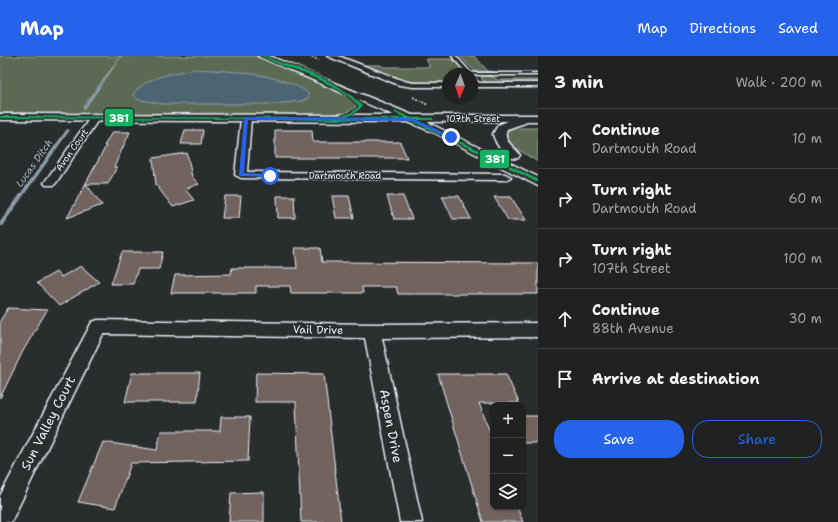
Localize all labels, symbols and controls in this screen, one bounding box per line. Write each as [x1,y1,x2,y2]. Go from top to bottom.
text: Map [20,16,64,41]
text: Map [638,19,668,37]
text: Directions [690,19,756,37]
text: Saved [778,19,818,37]
north arrow [442,68,478,104]
text: 3 min [554,71,604,93]
text: Walk · 200 m [736,74,822,91]
line badge: 381 [104,108,134,127]
text: 381 [109,111,129,126]
street label: 107th Street [446,113,500,125]
text: Continue [592,120,660,140]
street label: Avon Court [53,126,91,173]
route end [442,128,460,146]
icon: ahead [554,128,576,150]
text: 10 m [792,130,822,147]
water label: Lucas Ditch [13,137,55,189]
text: Dartmouth Road [592,140,697,157]
line badge: 381 [479,149,510,169]
text: 381 [485,152,505,167]
route start [261,167,279,185]
street label: Dartmouth Road [309,170,381,182]
text: Turn right [592,180,672,200]
icon: right [554,188,576,210]
text: 60 m [789,190,822,207]
text: Dartmouth Road [592,200,697,217]
text: Turn right [592,240,672,260]
icon: right [554,248,576,270]
text: 100 m [783,250,822,267]
text: 107th Street [592,260,671,277]
text: Continue [592,300,660,320]
icon: ahead [554,308,576,330]
text: 30 m [788,310,822,327]
text: 88th Avenue [592,320,674,337]
street label: Vail Drive [293,322,343,338]
icon: arrive [554,368,576,390]
text: Arrive at destination [592,369,760,389]
street label: Sun Valley Court [17,373,79,473]
street label: Aspen Drive [376,388,406,464]
map controls [490,402,526,510]
button: + [490,402,526,438]
button: Save [554,420,684,458]
button: Share [692,420,822,458]
button: − [490,438,526,474]
button: layers [490,474,526,510]

